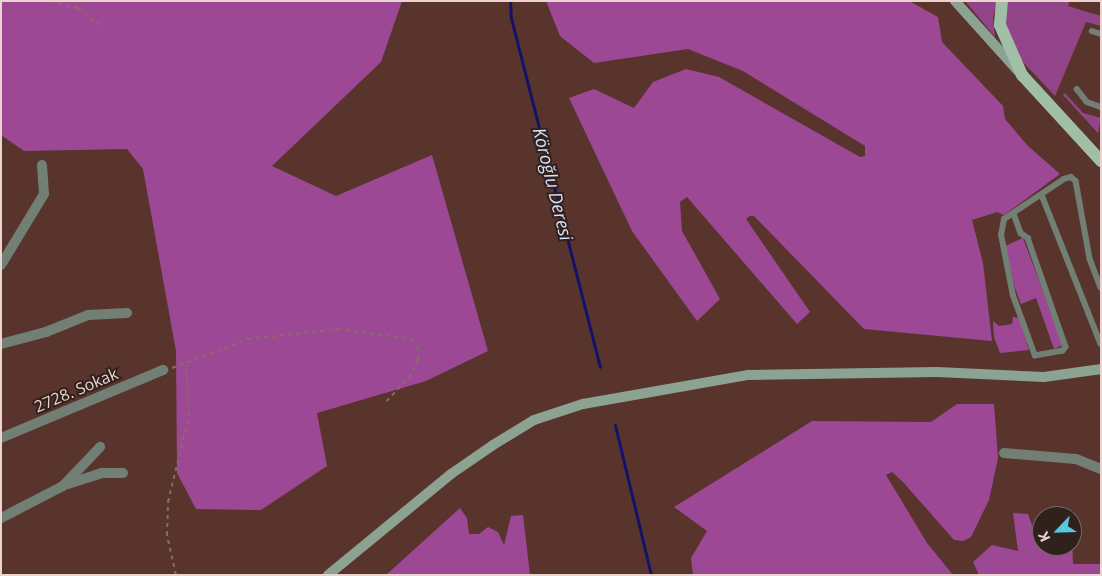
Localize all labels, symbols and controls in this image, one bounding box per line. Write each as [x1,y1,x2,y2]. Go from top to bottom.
water label: Köroğlu Deresi [529,125,577,243]
street label: 2728. Sokak [31,364,121,416]
north arrow [1032,506,1082,556]
text: K [1033,529,1054,545]

